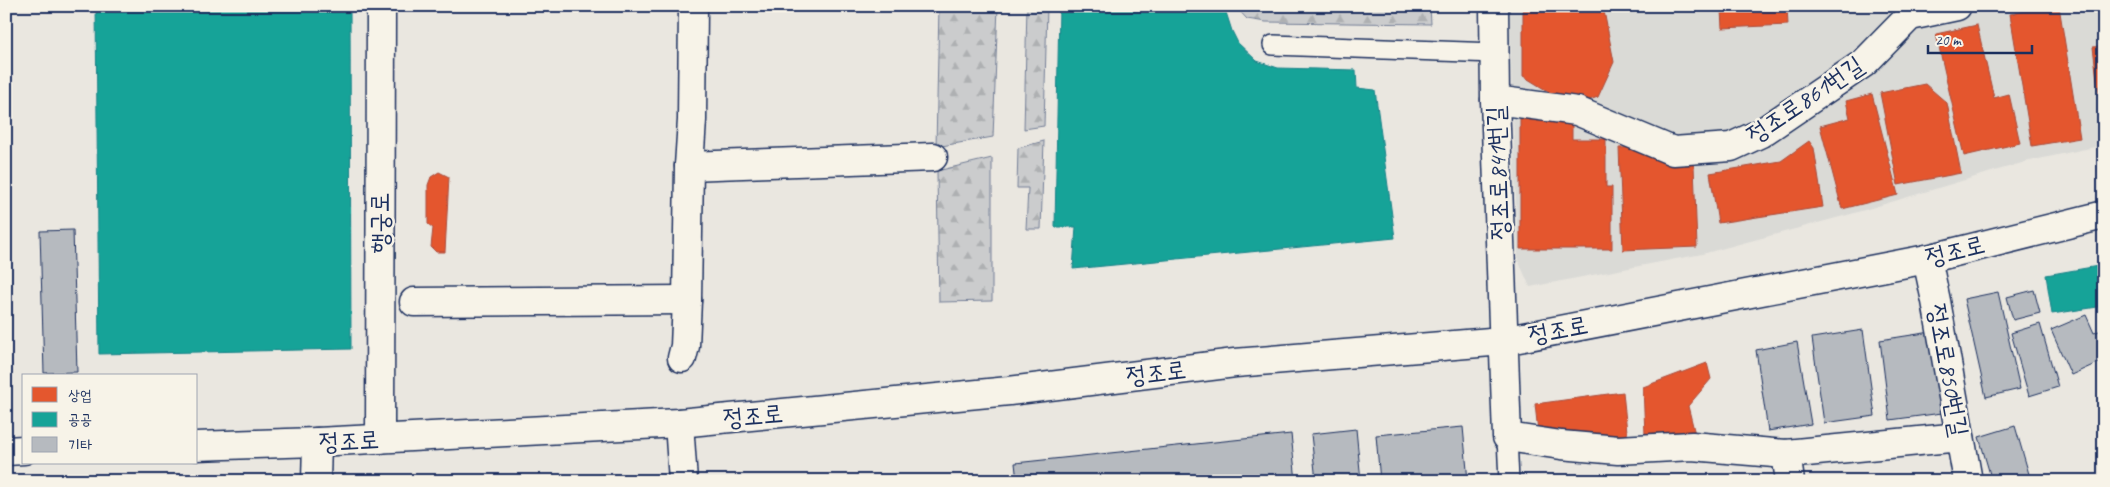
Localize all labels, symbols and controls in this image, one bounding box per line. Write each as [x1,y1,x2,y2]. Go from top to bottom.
scale bar [1928,22,2031,54]
text: 20 m [1935,31,1962,50]
street label: 정조로861번길 [1740,49,1870,151]
street label: 정조로841번길 [1480,105,1516,241]
street label: 행궁로 [364,193,396,253]
street label: 정조로 [1922,228,1988,274]
street label: 정조로850번길 [1921,301,1975,439]
street label: 정조로 [1525,309,1591,351]
street label: 정조로 [1124,353,1188,393]
legend [22,374,198,464]
text: 상업 [68,386,92,405]
street label: 정조로 [722,397,784,435]
text: 공공 [68,410,92,429]
street label: 정조로 [318,423,380,459]
text: 기타 [68,436,92,455]

